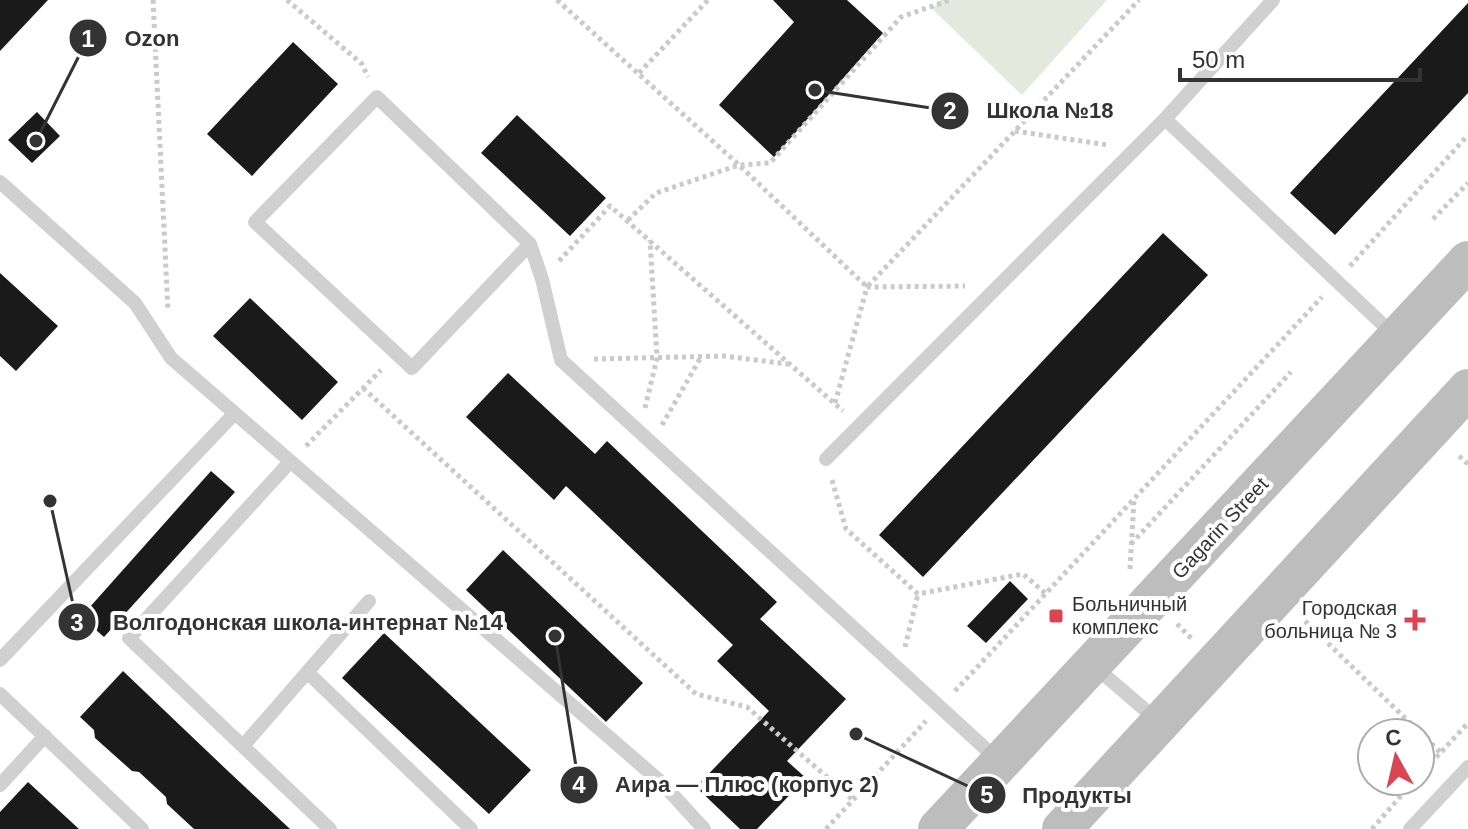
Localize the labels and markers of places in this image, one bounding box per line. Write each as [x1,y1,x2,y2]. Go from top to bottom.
callout: Ozon [68,15,195,61]
callout: Школа №18 [930,88,1129,134]
place label: Больничный комплекс [1072,593,1187,638]
place label: Городская больница № 3 [1264,597,1397,642]
callout: Волгодонская школа-интернат №14 [57,599,519,645]
marker: Больничный комплекс [1047,607,1065,625]
marker: Городская больница № 3 [1404,609,1426,631]
callout: Аира — Плюс (корпус 2) [559,762,894,808]
callout: Продукты [967,772,1148,818]

